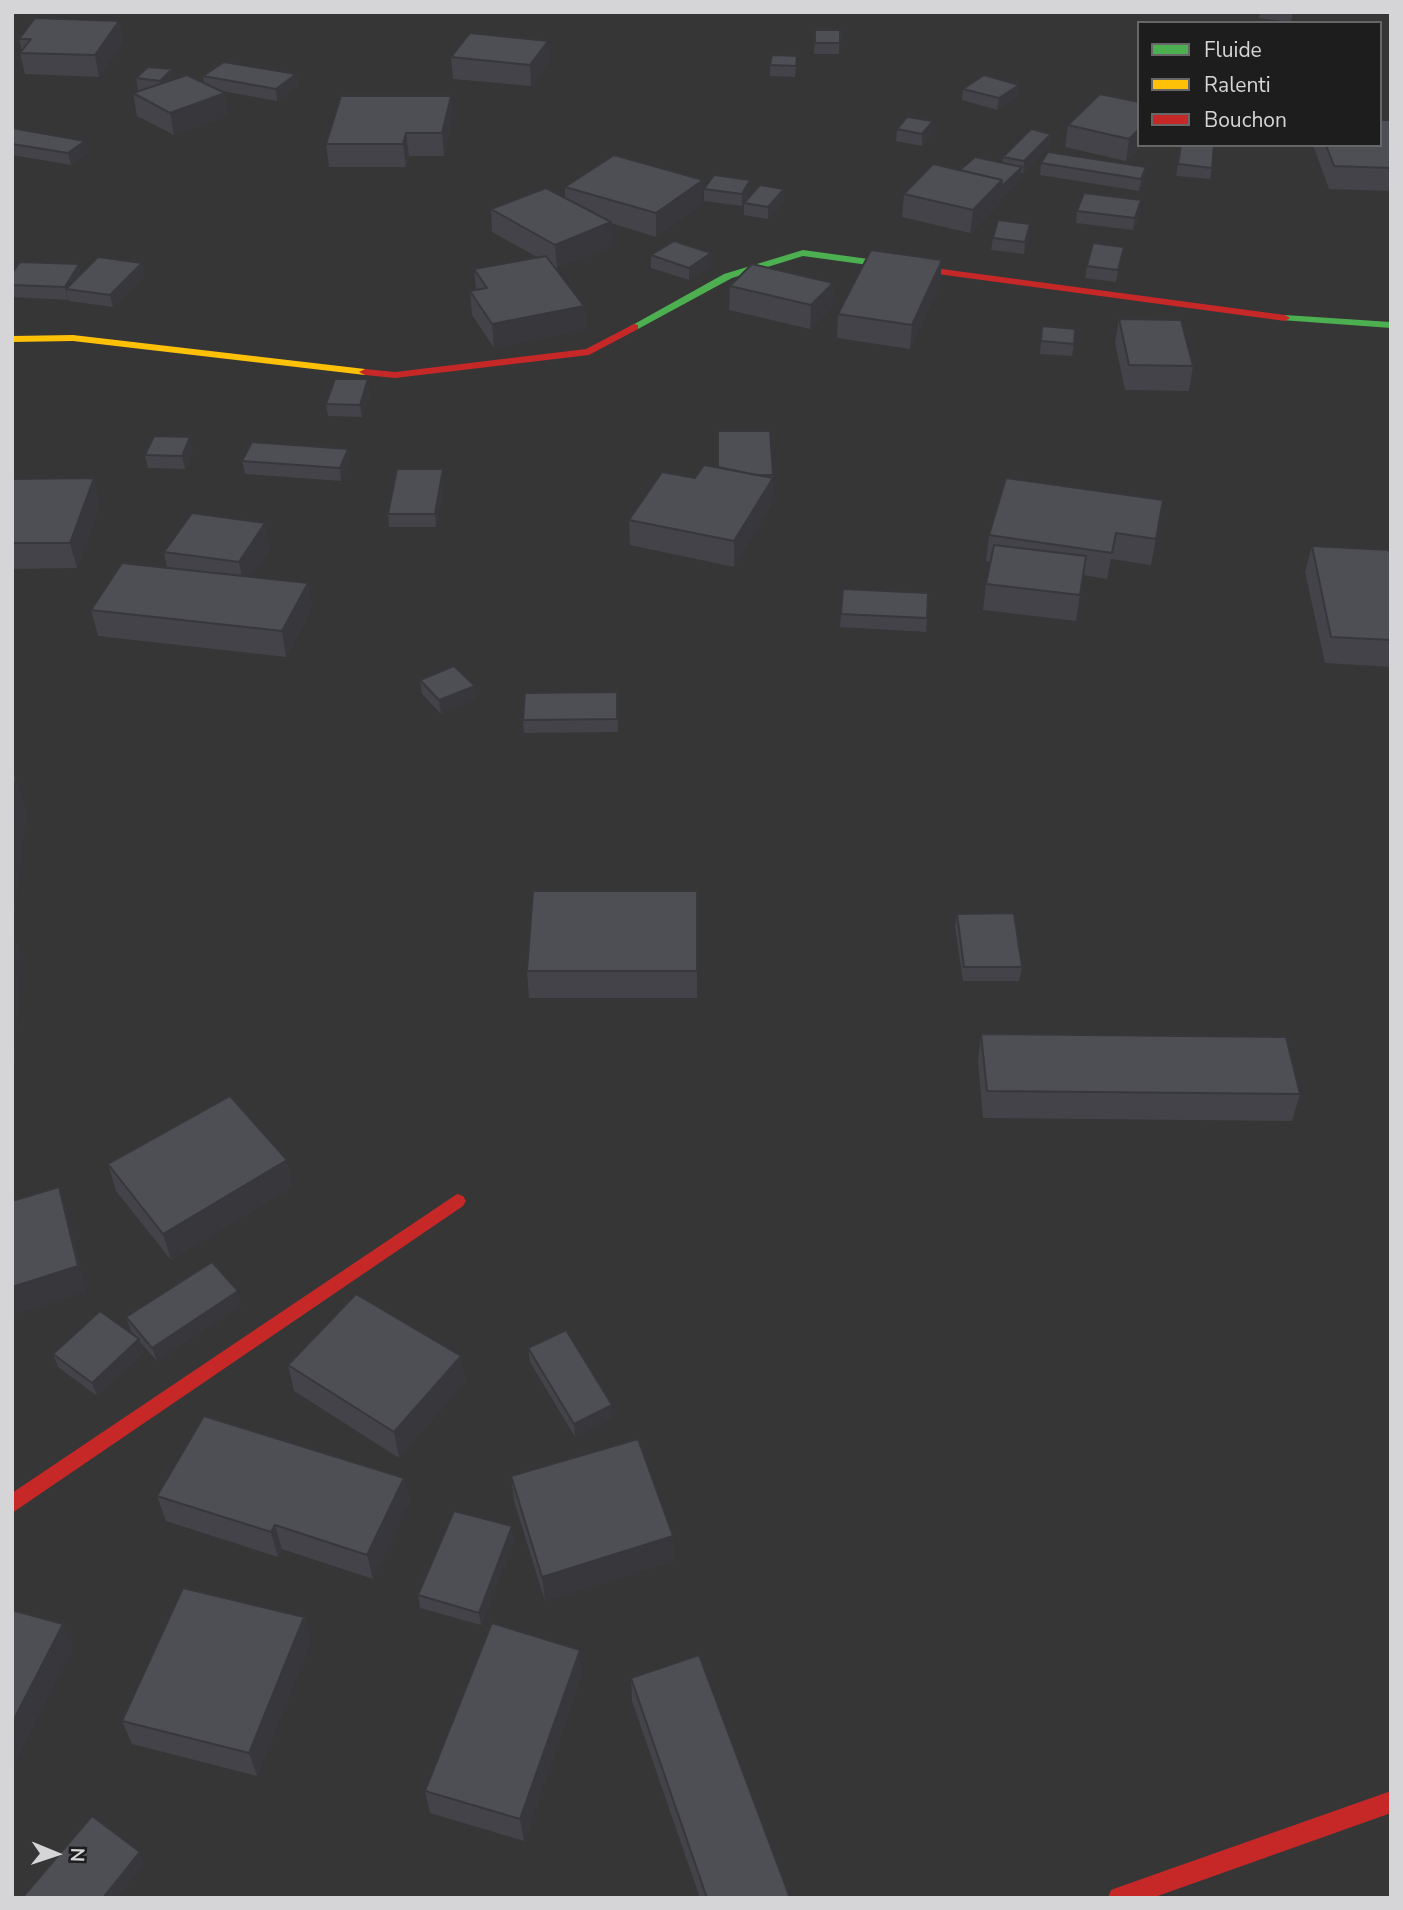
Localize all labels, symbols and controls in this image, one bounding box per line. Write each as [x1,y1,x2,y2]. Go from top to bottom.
legend [1137,21,1382,147]
text: Fluide [1204,36,1262,64]
text: Ralenti [1204,71,1271,99]
text: Bouchon [1204,106,1287,134]
north arrow [21,1819,91,1889]
text: N [64,1847,90,1862]

